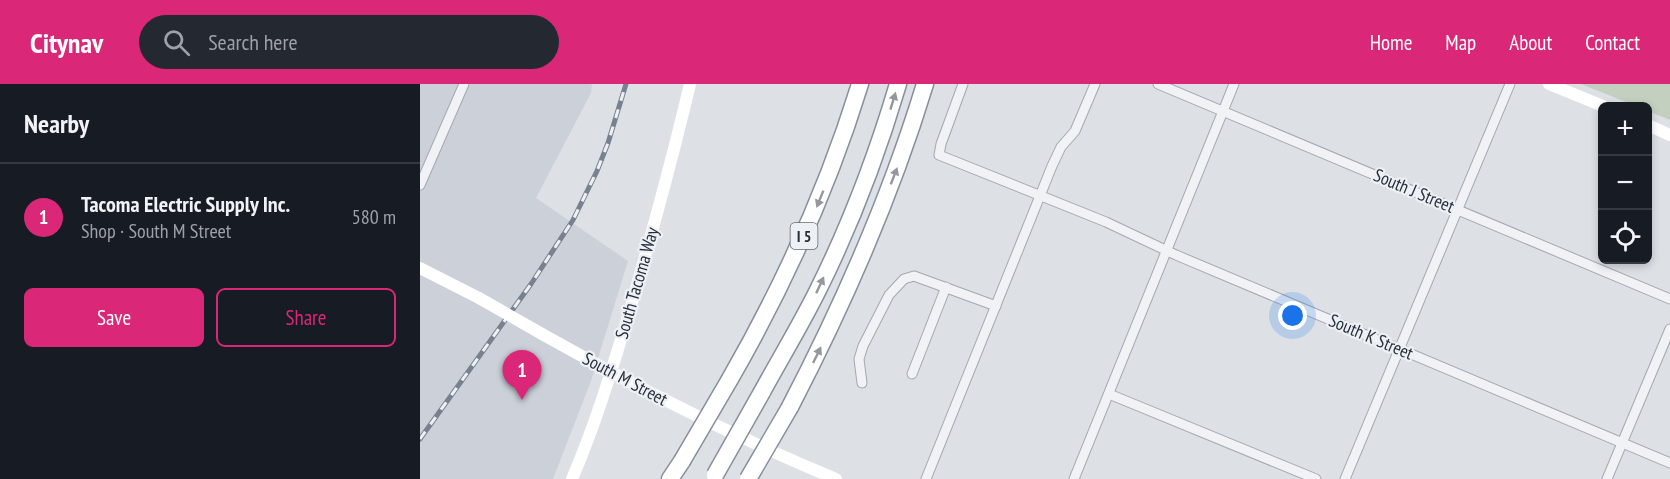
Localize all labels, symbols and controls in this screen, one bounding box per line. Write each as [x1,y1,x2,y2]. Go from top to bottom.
search box [139,15,559,69]
text: Citynav [30,24,103,61]
icon: search [160,26,193,59]
text: Search here [208,28,298,56]
text: Home [1370,29,1412,56]
text: Map [1445,29,1476,56]
text: About [1509,29,1552,56]
text: Contact [1585,29,1640,56]
one-way arrow [888,92,898,110]
map controls [1598,102,1652,264]
button: + [1598,102,1652,156]
text: Nearby [24,107,89,140]
button: − [1598,156,1652,210]
street label: South J Street [1370,163,1458,218]
one-way arrow [889,166,899,184]
text: Tacoma Electric Supply Inc. [81,190,290,218]
one-way arrow [815,190,825,208]
text: 1 [39,204,48,230]
text: 580 m [352,204,396,230]
button: locate [1598,210,1652,264]
text: Shop · South M Street [81,218,231,244]
road number: I 5 [790,223,818,249]
street label: South Tacoma Way [610,224,663,341]
one-way arrow [815,277,824,294]
button: Save [24,288,204,347]
button: Share [216,288,396,347]
your location [1278,301,1307,330]
street label: South K Street [1326,308,1417,365]
one-way arrow [812,346,822,363]
street label: South M Street [579,347,672,410]
pin: 1 [502,350,542,400]

